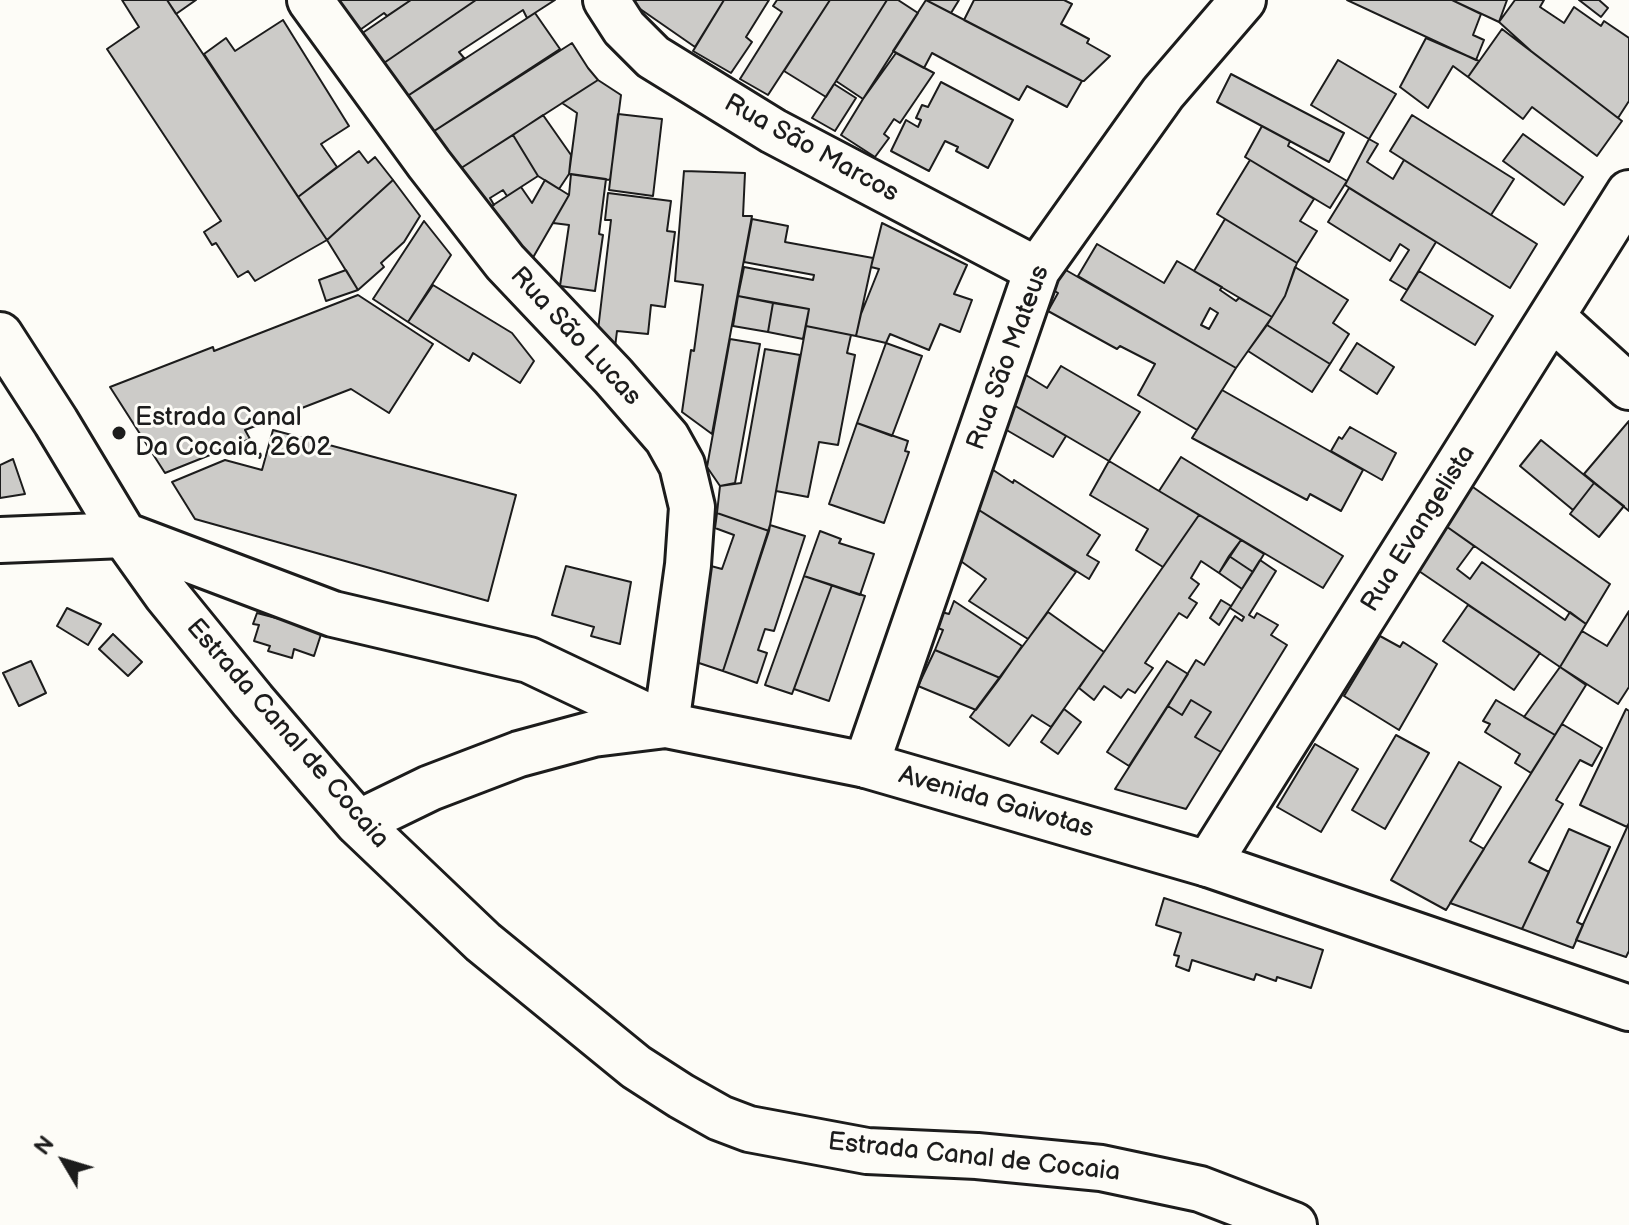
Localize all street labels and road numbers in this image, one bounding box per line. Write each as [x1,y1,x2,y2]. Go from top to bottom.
street label: Rua São Marcos [718,88,904,210]
street label: Rua São Lucas [503,261,647,413]
street label: Rua São Mateus [961,261,1057,455]
street label: Rua Evangelista [1355,440,1483,618]
street label: Estrada Canal de Cocaia [179,613,395,855]
street label: Avenida Gaivotas [895,760,1097,846]
street label: Estrada Canal de Cocaia [826,1127,1122,1189]

